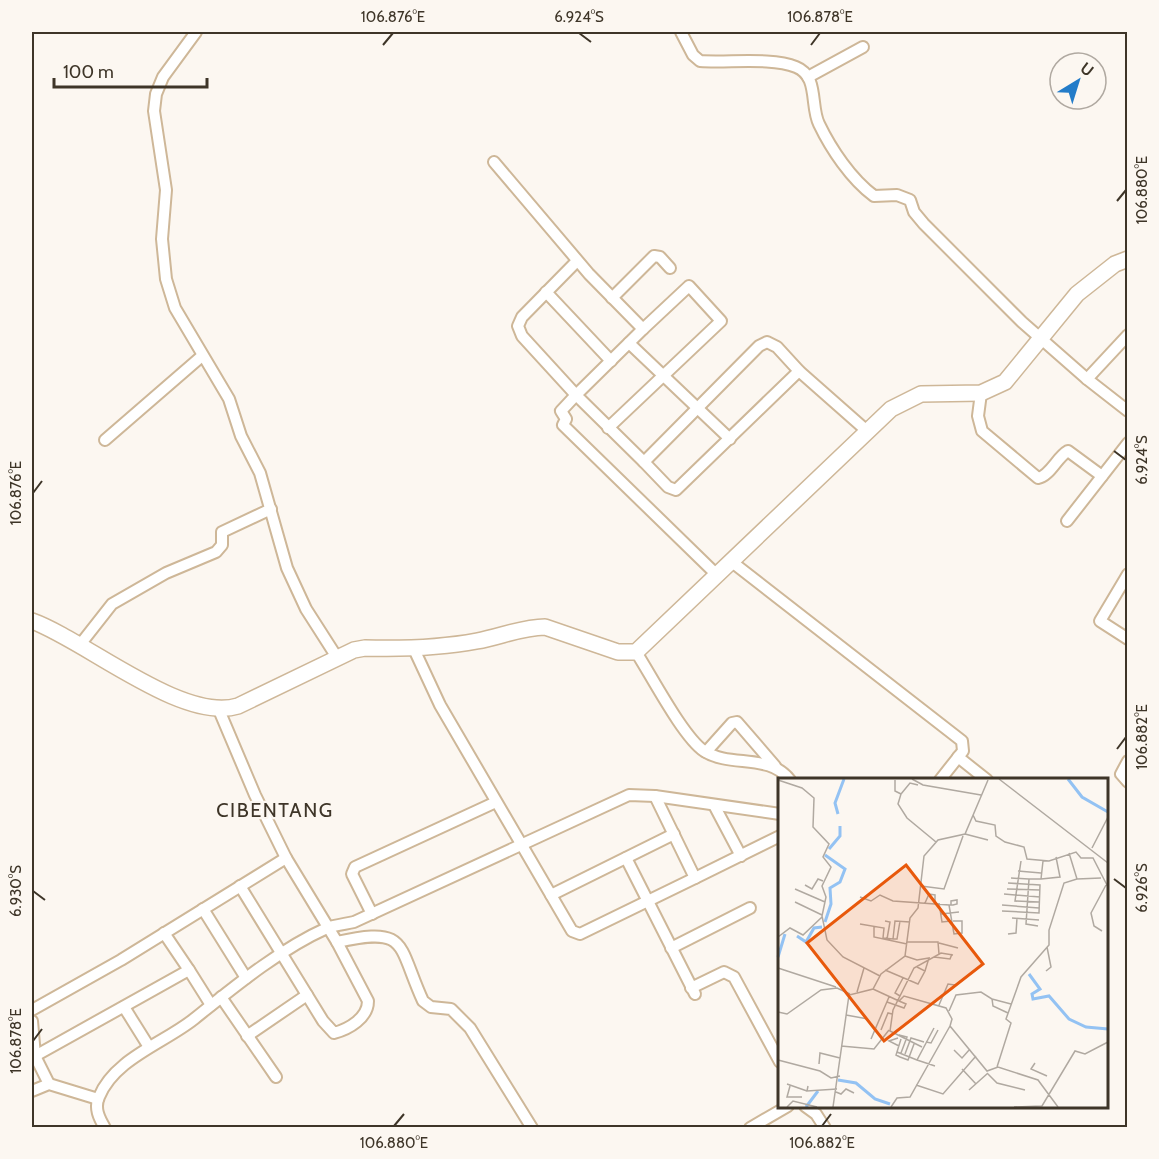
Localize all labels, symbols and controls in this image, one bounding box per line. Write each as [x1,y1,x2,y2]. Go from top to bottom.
text: 106.876°E [361,8,425,26]
text: 6.924°S [554,8,604,26]
text: 106.878°E [787,8,853,26]
scale bar [54,51,207,89]
north arrow [1048,51,1108,111]
text: U [1077,59,1097,81]
text: 100 m [63,61,114,83]
text: 106.880°E [1133,156,1151,224]
text: 6.924°S [1133,435,1151,485]
text: 106.876°E [7,461,25,525]
text: 106.882°E [1133,704,1151,770]
inset map [778,778,1108,1108]
district label: CIBENTANG [216,798,334,822]
text: 6.926°S [1133,863,1151,913]
text: 6.930°S [7,865,25,917]
text: 106.878°E [7,1008,25,1074]
text: 106.880°E [360,1134,428,1152]
text: 106.882°E [789,1134,855,1152]

